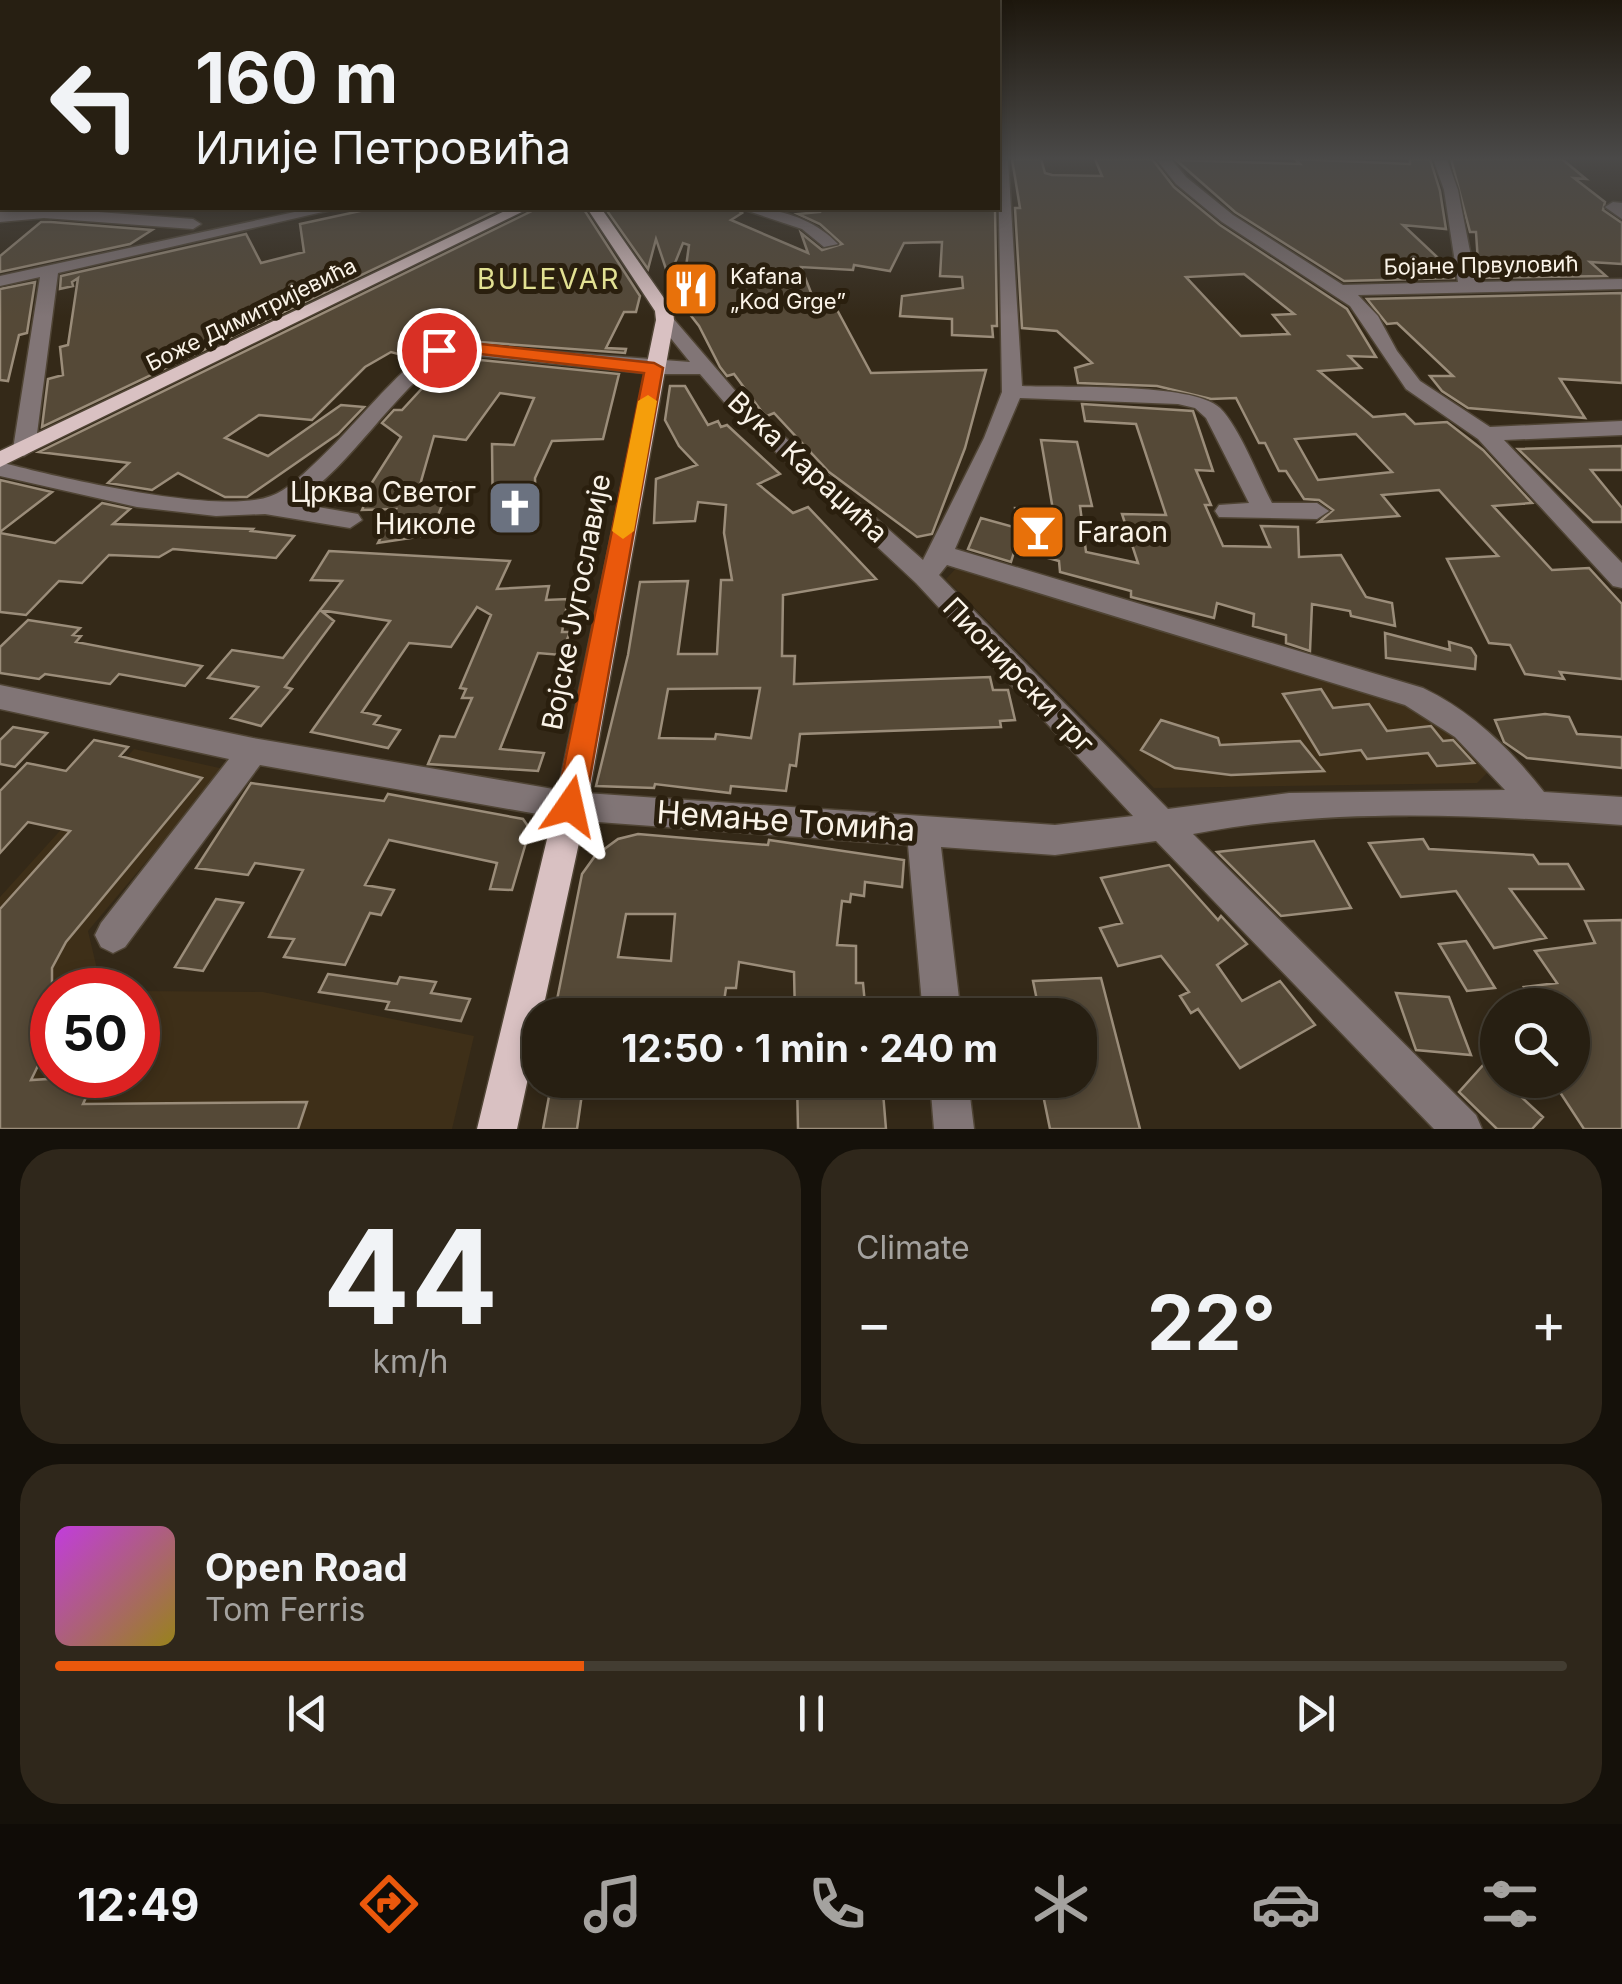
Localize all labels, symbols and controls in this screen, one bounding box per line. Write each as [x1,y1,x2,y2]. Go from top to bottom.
text: 160 m [195,35,398,120]
icon: left [30,40,160,170]
text: Илије Петровића [195,120,571,175]
street label: Бојане Првуловић [1383,250,1579,280]
street label: Боже Димитријевића [142,252,360,376]
restaurant icon: Kafana „Kod Grge” [661,259,721,319]
district label: BULEVAR [477,262,621,296]
place label: Kafana „Kod Grge” [730,263,846,314]
pin [397,308,482,393]
icon: arrive [412,323,467,378]
street label: Вука Караџића [721,384,895,550]
street label: Војске Југославије [534,471,618,733]
place label: Црква Светог Николе [290,475,476,541]
church icon: Црква Светог Николе [485,478,545,538]
bar icon: Faraon [1008,502,1068,562]
place label: Faraon [1077,515,1168,549]
street label: Пионирски трг [936,590,1102,760]
position arrow [518,754,622,858]
street label: Немање Томића [655,792,917,849]
speed limit sign: 50 [30,968,160,1098]
map controls [1480,988,1590,1098]
button: search [1480,988,1590,1098]
text: 12:50 · 1 min · 240 m [621,1025,998,1071]
text: 44 [323,1198,498,1355]
text: Climate [856,1228,970,1267]
text: 22° [1147,1277,1276,1368]
text: − [856,1290,892,1356]
text: + [1531,1290,1567,1356]
text: km/h [372,1342,449,1381]
text: Open Road [205,1544,408,1590]
text: Tom Ferris [205,1590,365,1629]
icon: previous [280,1686,335,1741]
icon: pause [784,1686,839,1741]
icon: next [1288,1686,1343,1741]
icon: directions [354,1869,424,1939]
icon: music [578,1869,648,1939]
icon: phone [802,1869,872,1939]
icon: climate [1026,1869,1096,1939]
icon: car [1251,1869,1321,1939]
icon: filters [1475,1869,1545,1939]
text: 12:49 [77,1877,200,1932]

